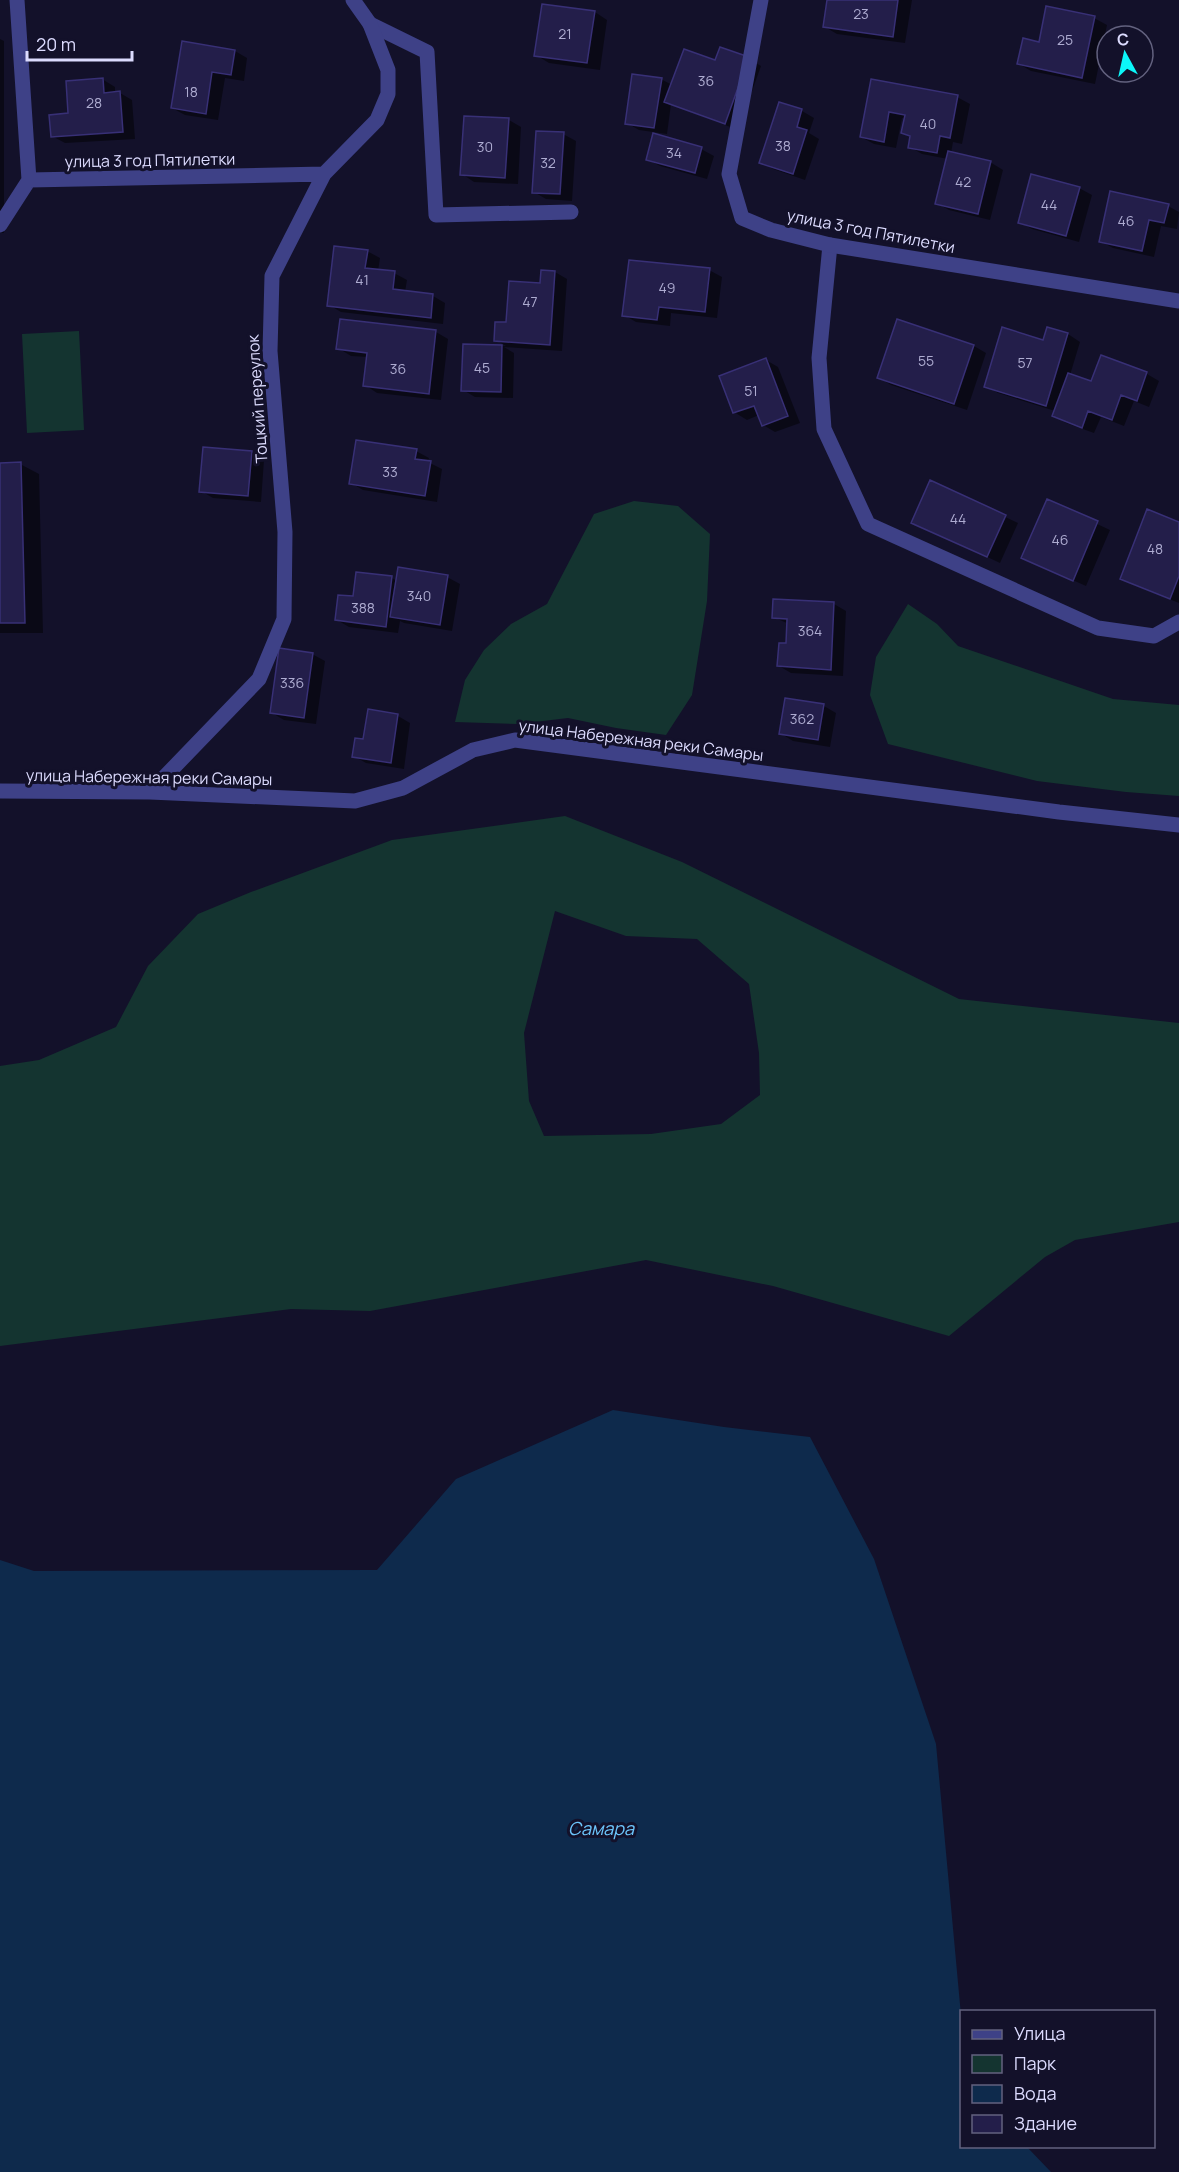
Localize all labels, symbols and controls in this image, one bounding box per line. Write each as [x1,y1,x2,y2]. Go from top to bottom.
house number: 23 [853,4,869,23]
scale bar [27,24,132,62]
house number: 21 [558,24,572,43]
north arrow [1095,24,1155,84]
text: С [1116,27,1130,51]
house number: 25 [1057,30,1073,49]
text: 20 m [36,32,76,56]
house number: 36 [698,71,714,90]
house number: 18 [184,82,198,101]
house number: 28 [86,93,102,112]
house number: 40 [920,114,936,133]
house number: 38 [775,136,791,155]
house number: 30 [477,137,493,156]
house number: 34 [666,143,682,162]
street label: улица 3 год Пятилетки [64,148,236,172]
house number: 32 [540,153,556,172]
house number: 42 [955,172,971,191]
house number: 44 [1041,195,1057,214]
street label: улица 3 год Пятилетки [785,204,957,258]
house number: 46 [1118,211,1134,230]
house number: 41 [355,270,369,289]
house number: 49 [659,278,675,297]
house number: 47 [522,292,538,311]
street label: Тоцкий переулок [241,333,272,464]
house number: 55 [918,351,934,370]
house number: 57 [1017,353,1033,372]
house number: 45 [474,358,490,377]
house number: 36 [390,359,406,378]
house number: 51 [744,381,758,400]
house number: 33 [382,462,398,481]
house number: 44 [950,509,966,528]
house number: 46 [1052,530,1068,549]
house number: 48 [1147,539,1163,558]
house number: 340 [407,586,431,605]
house number: 388 [351,598,375,617]
house number: 364 [798,621,822,640]
house number: 336 [280,673,304,692]
house number: 362 [790,709,814,728]
street label: улица Набережная реки Самары [517,714,765,766]
street label: улица Набережная реки Самары [26,764,272,790]
water label: Самара [568,1816,635,1840]
legend [960,2010,1155,2148]
text: Улица [1014,2021,1066,2045]
text: Парк [1014,2051,1057,2075]
text: Вода [1014,2081,1056,2105]
text: Здание [1014,2111,1077,2135]

